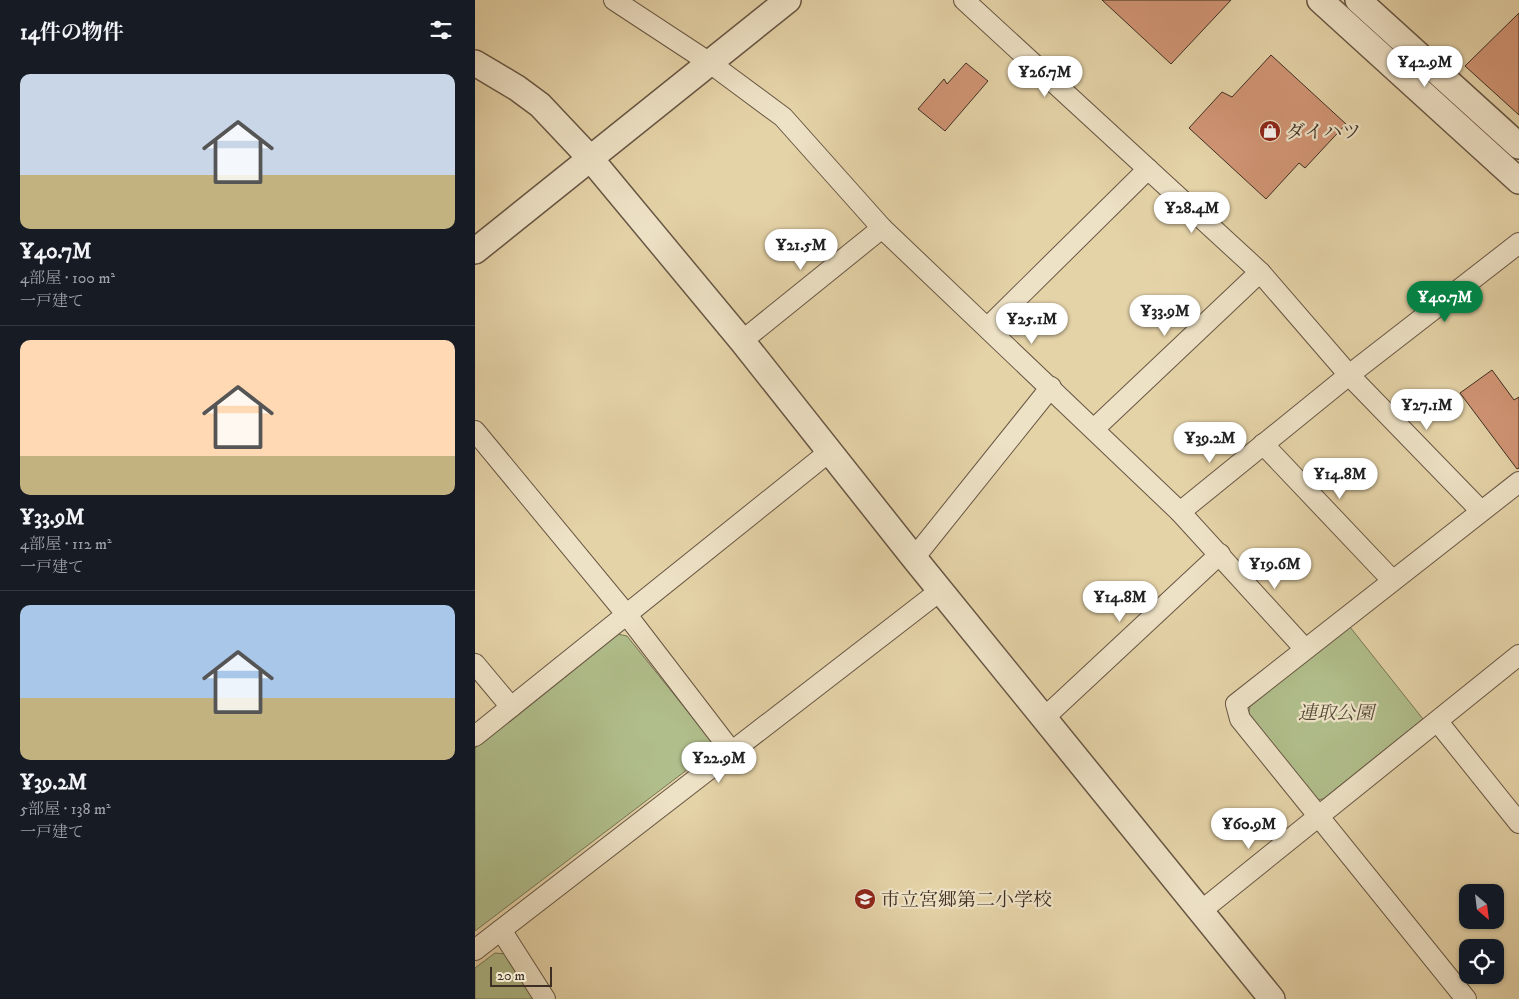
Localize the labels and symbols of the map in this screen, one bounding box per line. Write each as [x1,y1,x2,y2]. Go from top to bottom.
pin: ¥42.9M [1384,46,1466,88]
pin: ¥26.7M [1004,56,1086,98]
shop icon: ダイハツ [1258,119,1282,143]
place label: ダイハツ [1286,121,1361,144]
pin: ¥28.4M [1151,192,1233,234]
pin: ¥21.5M [760,228,842,271]
pin: ¥40.7M [1404,280,1486,323]
pin: ¥33.9M [1124,294,1206,337]
pin: ¥25.1M [991,302,1073,345]
pin: ¥27.1M [1386,388,1468,431]
pin: ¥39.2M [1169,422,1251,464]
pin: ¥14.8M [1299,458,1381,500]
pin: ¥19.6M [1234,548,1316,590]
pin: ¥14.8M [1079,580,1161,623]
park label: 連取公園 [1298,702,1377,725]
pin: ¥22.9M [678,742,760,784]
pin: ¥60.9M [1208,808,1290,850]
north arrow [1459,884,1504,929]
school or university icon: 市立宮郷第二小学校 [853,887,877,911]
place label: 市立宮郷第二小学校 [881,889,1052,912]
scale bar [490,964,553,987]

